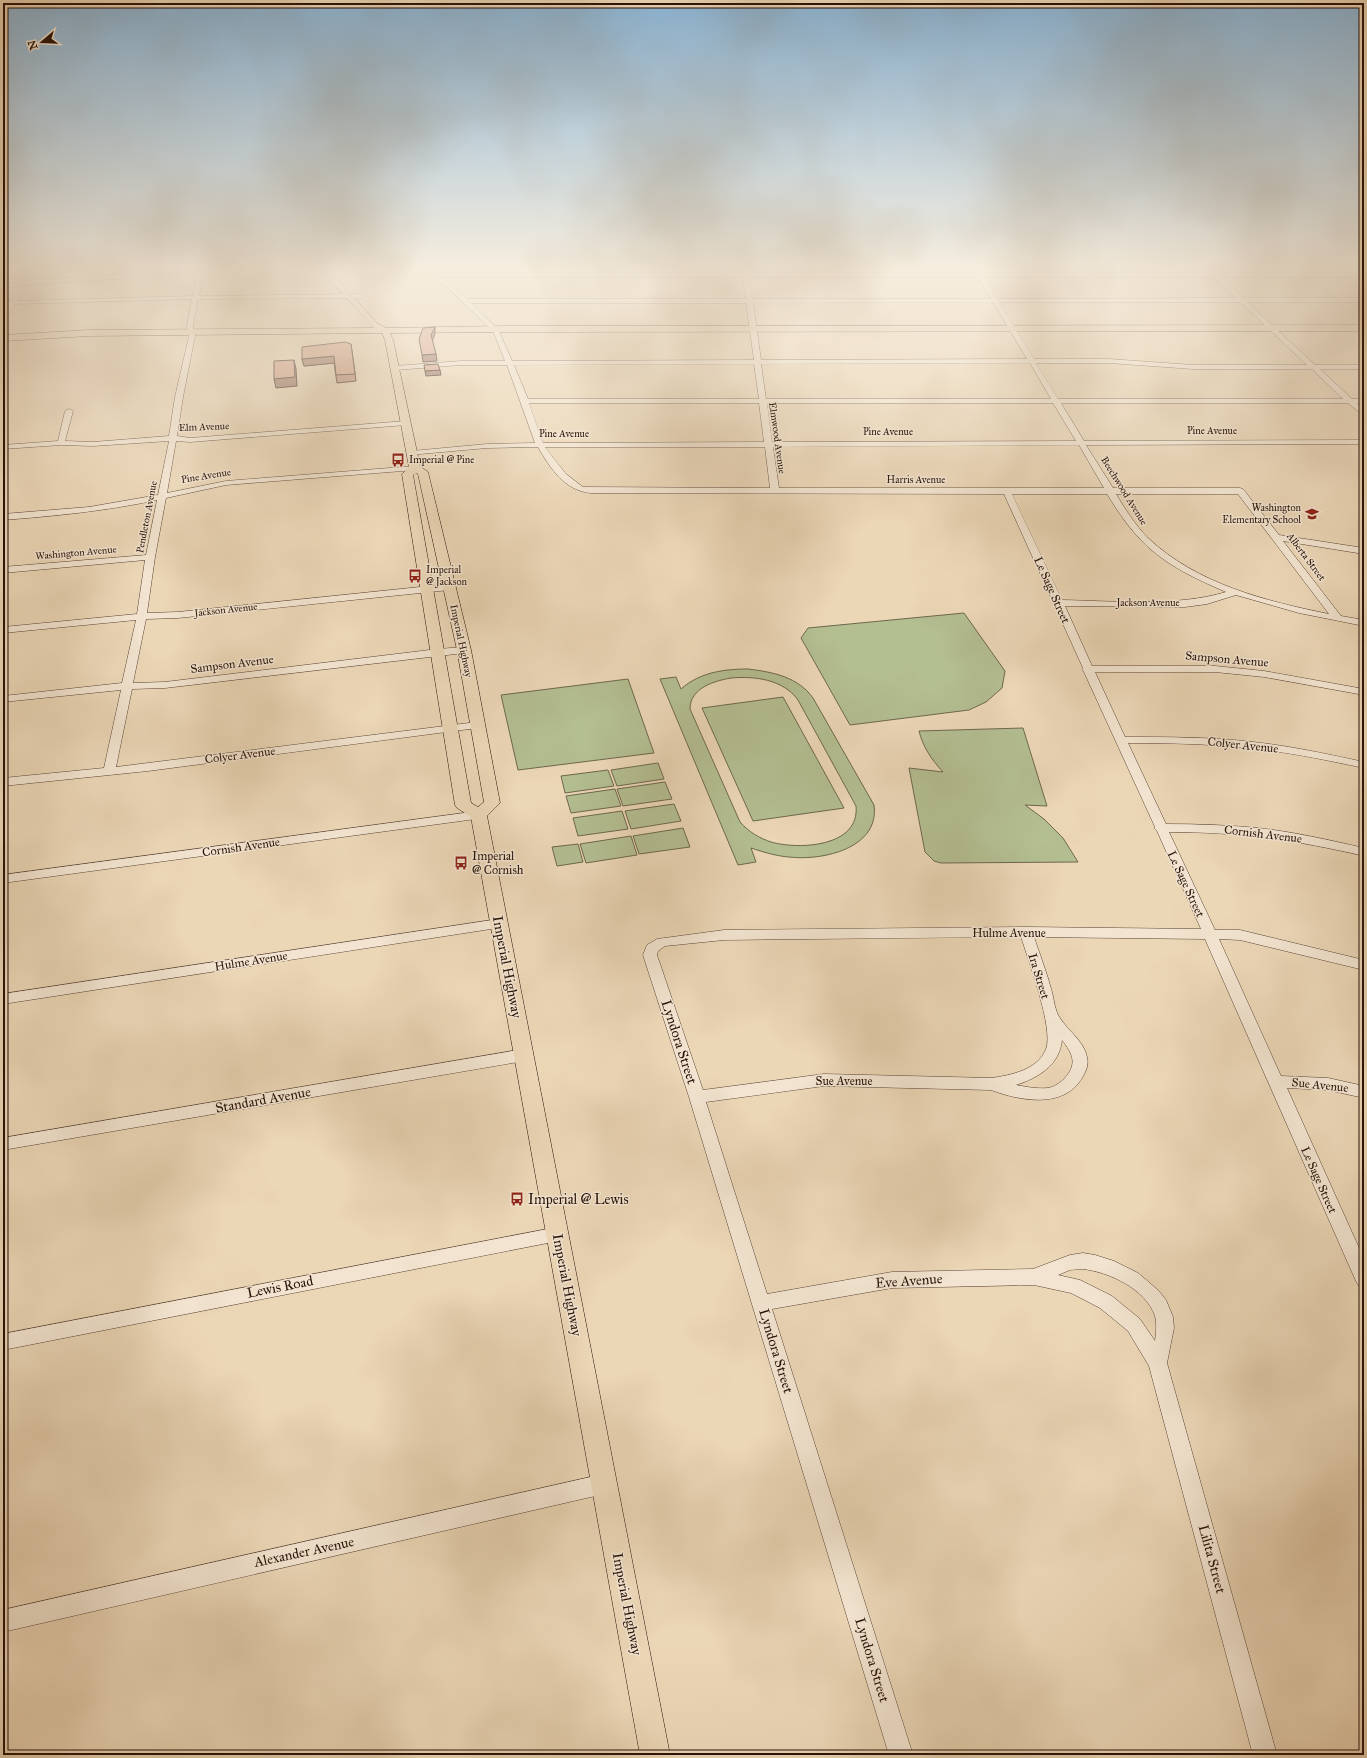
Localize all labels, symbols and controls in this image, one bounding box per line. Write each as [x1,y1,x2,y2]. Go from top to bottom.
north arrow [22,22,62,62]
text: N [25,38,41,52]
street label: Elmwood Avenue [766,401,788,475]
street label: Elm Avenue [179,420,229,434]
street label: Pine Avenue [1187,425,1237,437]
street label: Pine Avenue [863,426,913,438]
street label: Pine Avenue [539,428,589,440]
bus stop icon: Imperial @ Pine [390,452,406,468]
place label: Imperial @ Pine [409,454,474,466]
street label: Beechwood Avenue [1098,455,1150,527]
street label: Pine Avenue [180,466,232,486]
street label: Harris Avenue [887,474,945,486]
street label: Pendleton Avenue [134,480,160,554]
place label: Washington Elementary School [1222,502,1302,526]
school or university icon: Washington Elementary School [1304,506,1320,522]
street label: Alberta Street [1283,530,1328,584]
street label: Washington Avenue [35,543,117,563]
street label: Le Sage Street [1030,555,1073,627]
place label: Imperial @ Jackson [426,564,468,589]
bus stop icon: Imperial @ Jackson [407,568,423,584]
street label: Jackson Avenue [1115,597,1180,610]
street label: Jackson Avenue [193,601,258,620]
street label: Imperial Highway [447,603,475,679]
street label: Sampson Avenue [1185,648,1269,670]
street label: Sampson Avenue [190,652,274,676]
street label: Colyer Avenue [1207,734,1279,756]
street label: Colyer Avenue [204,744,276,766]
street label: Cornish Avenue [1223,822,1303,846]
street label: Cornish Avenue [201,835,281,859]
place label: Imperial @ Cornish [472,849,524,877]
street label: Le Sage Street [1164,849,1208,920]
bus stop icon: Imperial @ Cornish [453,855,469,871]
street label: Imperial Highway [489,914,525,1020]
street label: Hulme Avenue [972,926,1046,940]
street label: Hulme Avenue [214,948,288,974]
street label: Ira Street [1025,951,1053,1001]
street label: Lyndora Street [657,998,701,1086]
street label: Sue Avenue [816,1074,872,1088]
street label: Sue Avenue [1291,1075,1349,1095]
street label: Standard Avenue [214,1083,312,1117]
street label: Le Sage Street [1297,1145,1340,1217]
bus stop icon: Imperial @ Lewis [509,1191,525,1207]
place label: Imperial @ Lewis [528,1191,629,1208]
street label: Imperial Highway [549,1232,585,1338]
street label: Eve Avenue [875,1270,943,1292]
street label: Lewis Road [245,1272,315,1302]
street label: Lyndora Street [755,1307,797,1395]
street label: Lilita Street [1195,1523,1229,1595]
street label: Alexander Avenue [251,1533,356,1571]
street label: Imperial Highway [609,1551,645,1657]
street label: Lyndora Street [851,1616,893,1704]

